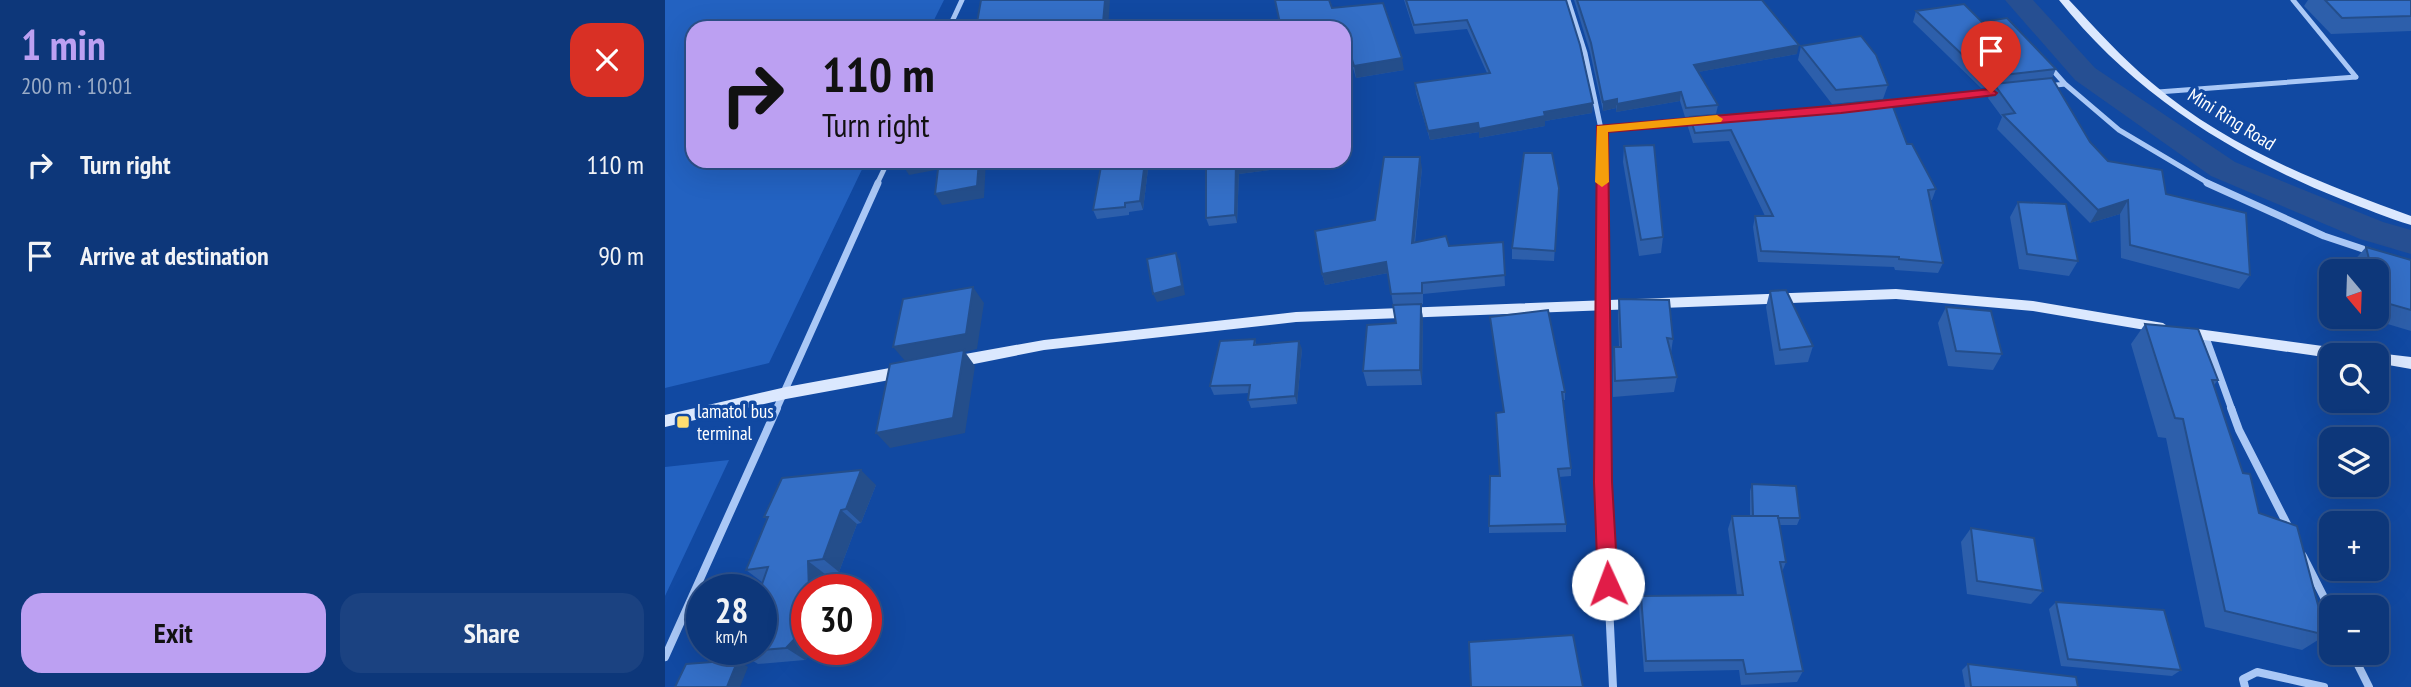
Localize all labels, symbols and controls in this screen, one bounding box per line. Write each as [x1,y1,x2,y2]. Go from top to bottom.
text: 1 min [21,17,106,72]
pin [1961,21,2021,93]
button: close [570,23,644,97]
icon: arrive [1972,32,2010,70]
text: 110 m [822,42,935,106]
icon: right [707,49,798,140]
text: 200 m · 10:01 [21,71,133,100]
street label: Mini Ring Road [2184,83,2280,155]
text: Turn right [822,104,930,146]
icon: right [21,146,59,184]
text: Turn right [80,148,171,181]
text: 110 m [586,148,644,181]
icon: arrive [21,237,59,275]
text: Arrive at destination [80,239,269,272]
text: 90 m [598,239,644,272]
north arrow [2319,259,2389,329]
map controls [2319,259,2389,665]
button: search [2319,343,2389,413]
place label: lamatol bus terminal [697,399,774,445]
marker: lamatol bus terminal [675,414,691,430]
button: layers [2319,427,2389,497]
button: + [2319,511,2389,581]
position arrow [1571,547,1645,621]
speed limit sign: 30 [791,574,882,665]
text: 28 [715,587,748,633]
button: Exit [21,593,326,673]
button: Share [340,593,644,673]
button: − [2319,595,2389,665]
text: km/h [716,625,747,648]

